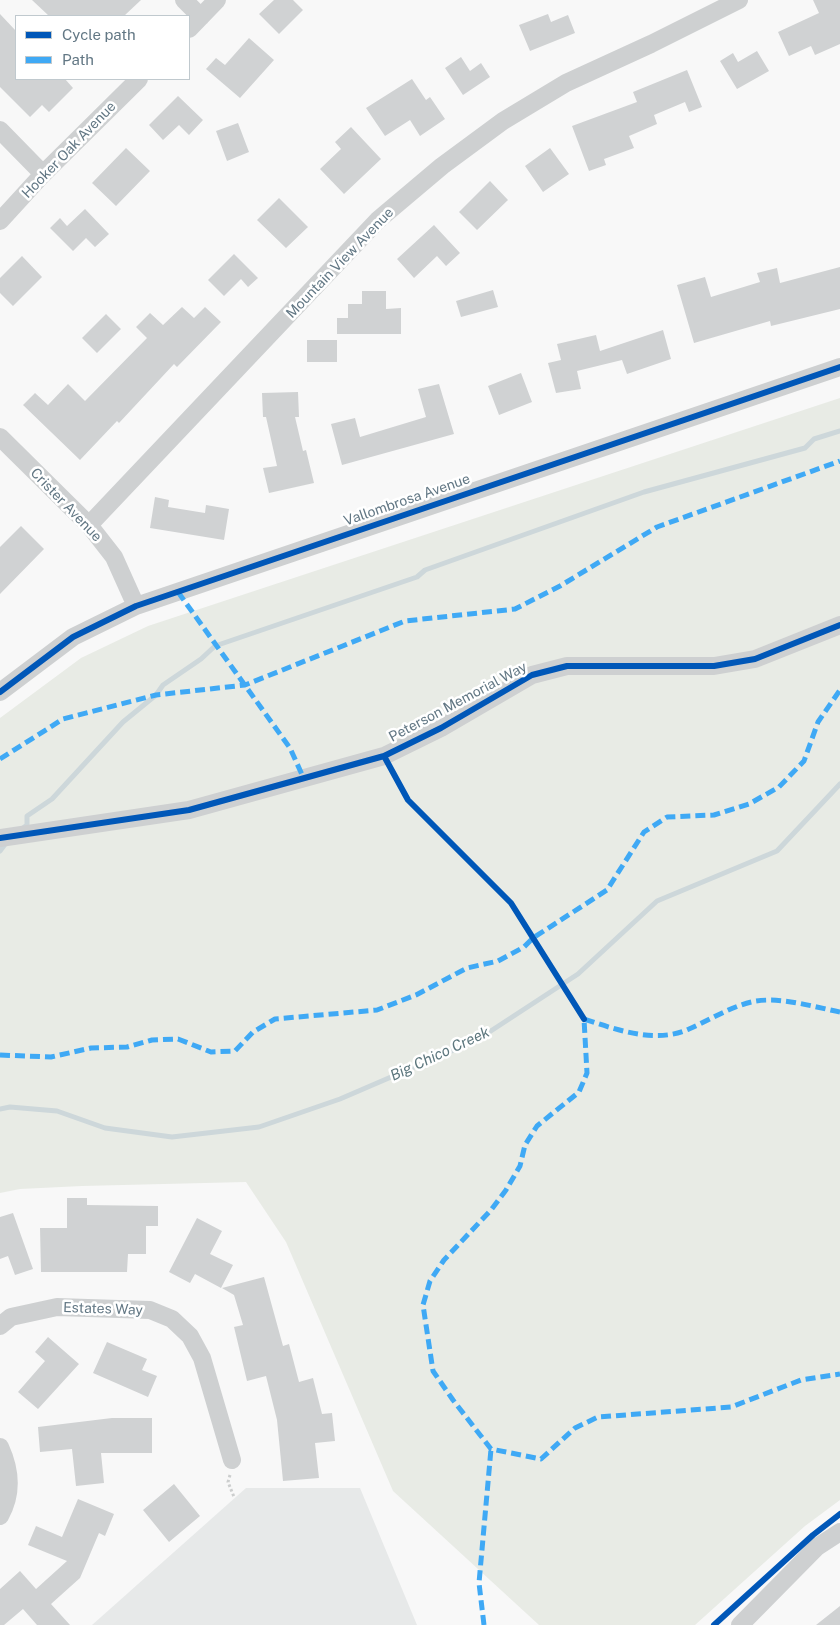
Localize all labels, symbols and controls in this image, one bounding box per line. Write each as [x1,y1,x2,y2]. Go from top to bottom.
legend [15,15,190,80]
text: Cycle path [62,26,136,43]
text: Path [62,51,94,68]
street label: Hooker Oak Avenue [18,98,120,202]
street label: Mountain View Avenue [283,204,397,322]
street label: Crister Avenue [27,465,105,545]
street label: Vallombrosa Avenue [342,471,472,529]
street label: Peterson Memorial Way [386,658,530,746]
water label: Big Chico Creek [387,1023,493,1085]
street label: Estates Way [63,1299,143,1319]

